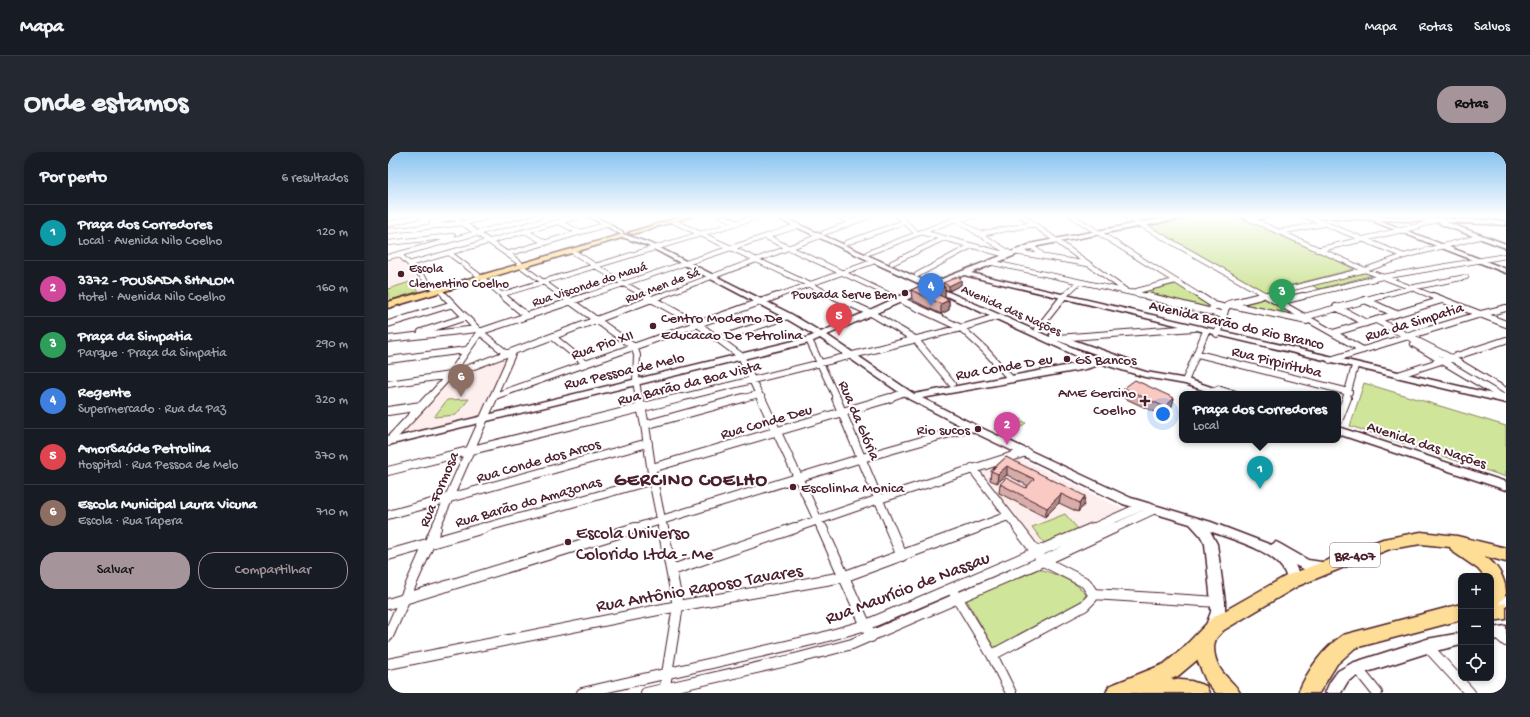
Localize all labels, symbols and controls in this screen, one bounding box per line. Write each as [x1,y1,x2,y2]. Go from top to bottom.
text: Mapa [20,16,64,39]
text: Mapa [1365,19,1397,36]
text: Rotas [1419,19,1452,36]
text: Salvos [1474,19,1510,36]
button: Rotas [1437,86,1506,123]
text: Onde estamos [24,88,188,121]
text: Por perto [40,168,107,188]
text: 6 resultados [282,171,348,186]
text: Praça dos Corredores [78,216,212,234]
text: 1 [50,225,56,240]
text: 120 m [317,225,348,240]
text: Local · Avenida Nilo Coelho [78,234,222,249]
street label: Rua Visconde do Mauá [530,259,650,311]
place label: Escola Clementino Coelho [409,262,509,292]
street label: Rua Men de Sá [623,265,703,307]
marker: Escola Clementino Coelho [396,269,406,279]
text: 3372 - POUSADA SHALOM [78,272,234,290]
pin: 4 [918,273,944,306]
pin: 3 [1269,279,1295,312]
text: 2 [50,281,56,296]
text: 160 m [316,281,348,296]
street label: Avenida das Nações [959,282,1065,341]
place label: Pousada Serve Bem [791,288,897,303]
marker: Pousada Serve Bem [900,288,910,298]
text: Hotel · Avenida Nilo Coelho [78,290,225,305]
street label: Avenida Barão do Rio Branco [1147,297,1326,355]
street label: Rua da Simpatia [1363,299,1466,346]
pin: 5 [826,303,852,336]
place label: Centro Moderno De Educacao De Petrolina [661,310,803,345]
marker: Centro Moderno De Educacao De Petrolina [648,321,658,331]
street label: Rua Pio XII [569,327,636,365]
text: Praça da Simpatia [78,328,192,346]
text: 3 [50,337,56,352]
text: 290 m [315,337,348,352]
street label: Rua Pirpirituba [1230,343,1324,383]
text: Parque · Praça da Simpatia [78,346,226,361]
street label: Rua Pessoa de Melo [563,349,687,395]
street label: Rua Conde D eu [955,351,1054,385]
place label: GS Bancos [1075,352,1137,370]
marker: GS Bancos [1062,354,1072,364]
street label: Rua Barão da Boa Vista [616,357,764,410]
pin: 6 [448,364,474,397]
street label: Rua da Glória [833,378,883,464]
text: Regente [78,384,131,402]
place label: AME Gercino Coelho [1058,385,1136,420]
popup [1179,391,1341,443]
text: 4 [50,393,56,408]
text: 320 m [315,393,348,408]
marker: AME Gercino Coelho [1139,395,1151,407]
street label: Rua Conde Deu [719,401,814,445]
text: Praça dos Corredores [1193,401,1327,419]
text: Supermercado · Rua da Paz [78,402,226,417]
your location [1153,404,1173,424]
pin: 2 [994,412,1020,445]
street label: Avenida das Nações [1364,418,1489,474]
text: Local [1193,419,1219,434]
place label: Rio sucos [917,422,970,440]
marker: Rio sucos [973,424,983,434]
street label: Rua Conde dos Arcos [474,435,603,488]
text: AmorSaúde Petrolina [78,440,210,458]
text: 5 [50,449,56,464]
text: 370 m [315,449,348,464]
street label: Rua Formosa [416,449,464,530]
pin: 1 [1247,456,1273,489]
text: Hospital · Rua Pessoa de Melo [78,458,238,473]
district label: GERCINO COELHO [614,470,768,493]
street label: Rua Barão do Amazonas [453,473,604,532]
place label: Escolinha Monica [801,480,905,498]
marker: Escolinha Monica [788,482,798,492]
text: Escola Municipal Laura Vicuna [78,496,257,514]
text: 6 [50,505,56,520]
text: 710 m [316,505,348,520]
text: Escola · Rua Tapera [78,514,183,529]
place label: Escola Universo Colorido Ltda - Me [576,524,714,566]
marker: Escola Universo Colorido Ltda - Me [563,537,573,547]
road number: BR-407 [1330,543,1380,567]
street label: Rua Maurício de Nassau [823,548,994,630]
button: Salvar [40,552,190,589]
button: Compartilhar [198,552,348,589]
street label: Rua Antônio Raposo Tavares [595,561,806,618]
map controls [1458,573,1494,681]
button: + [1458,573,1494,609]
button: − [1458,609,1494,645]
button: locate [1458,645,1494,681]

